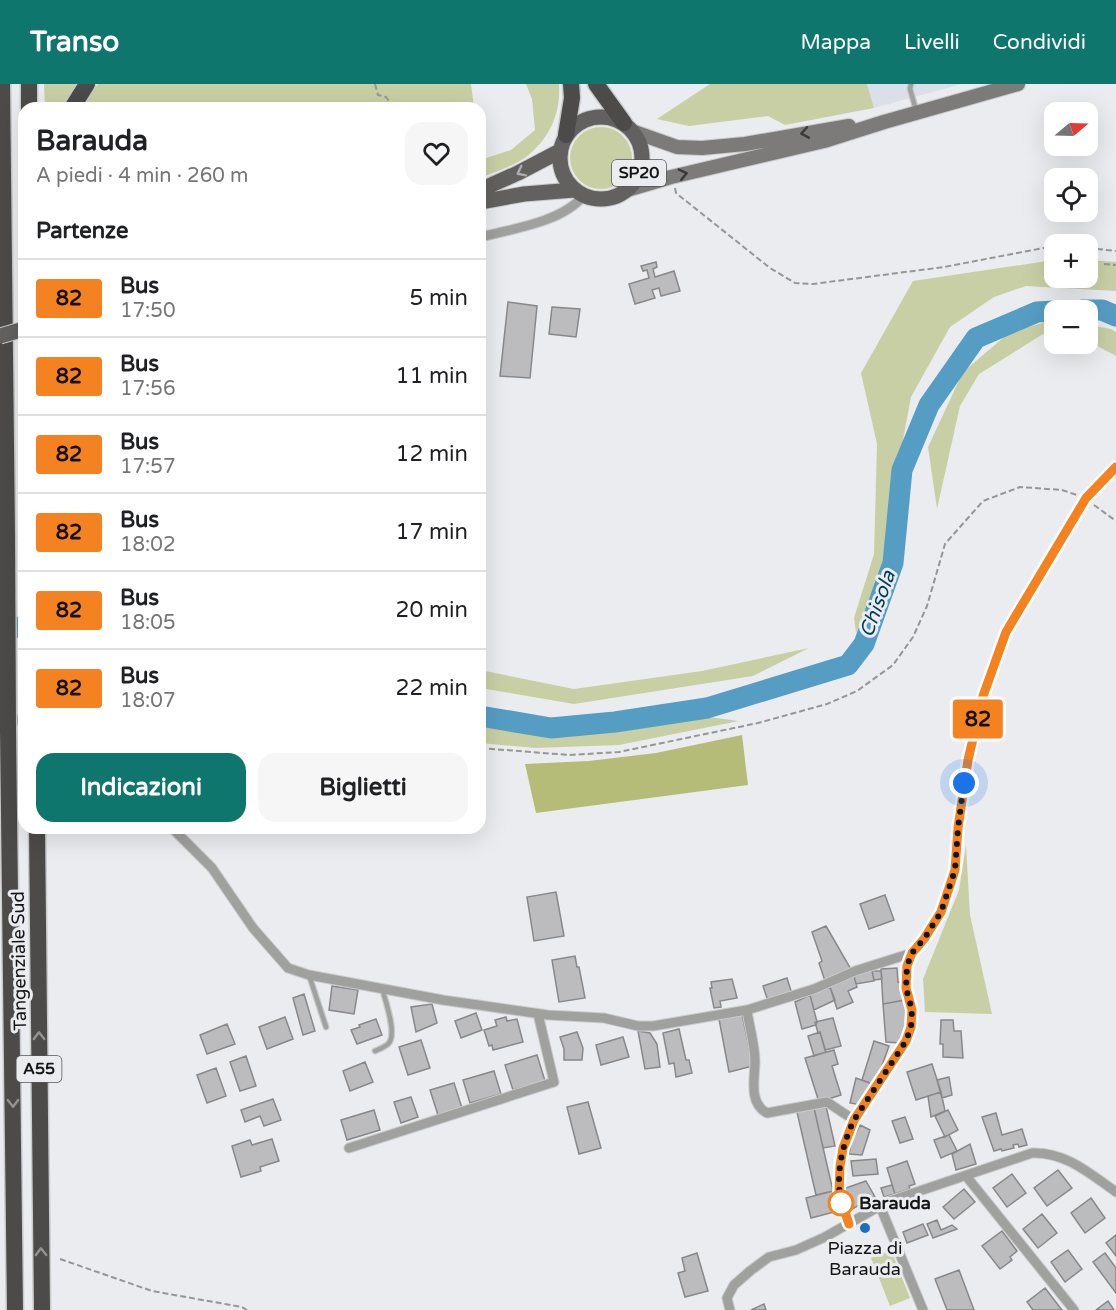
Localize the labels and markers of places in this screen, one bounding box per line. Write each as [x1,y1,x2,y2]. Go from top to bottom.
marker: Barauda [828,1190,854,1216]
place label: Barauda [859,1192,931,1214]
marker: Piazza di Barauda [858,1221,872,1235]
place label: Piazza di Barauda [827,1237,903,1280]

